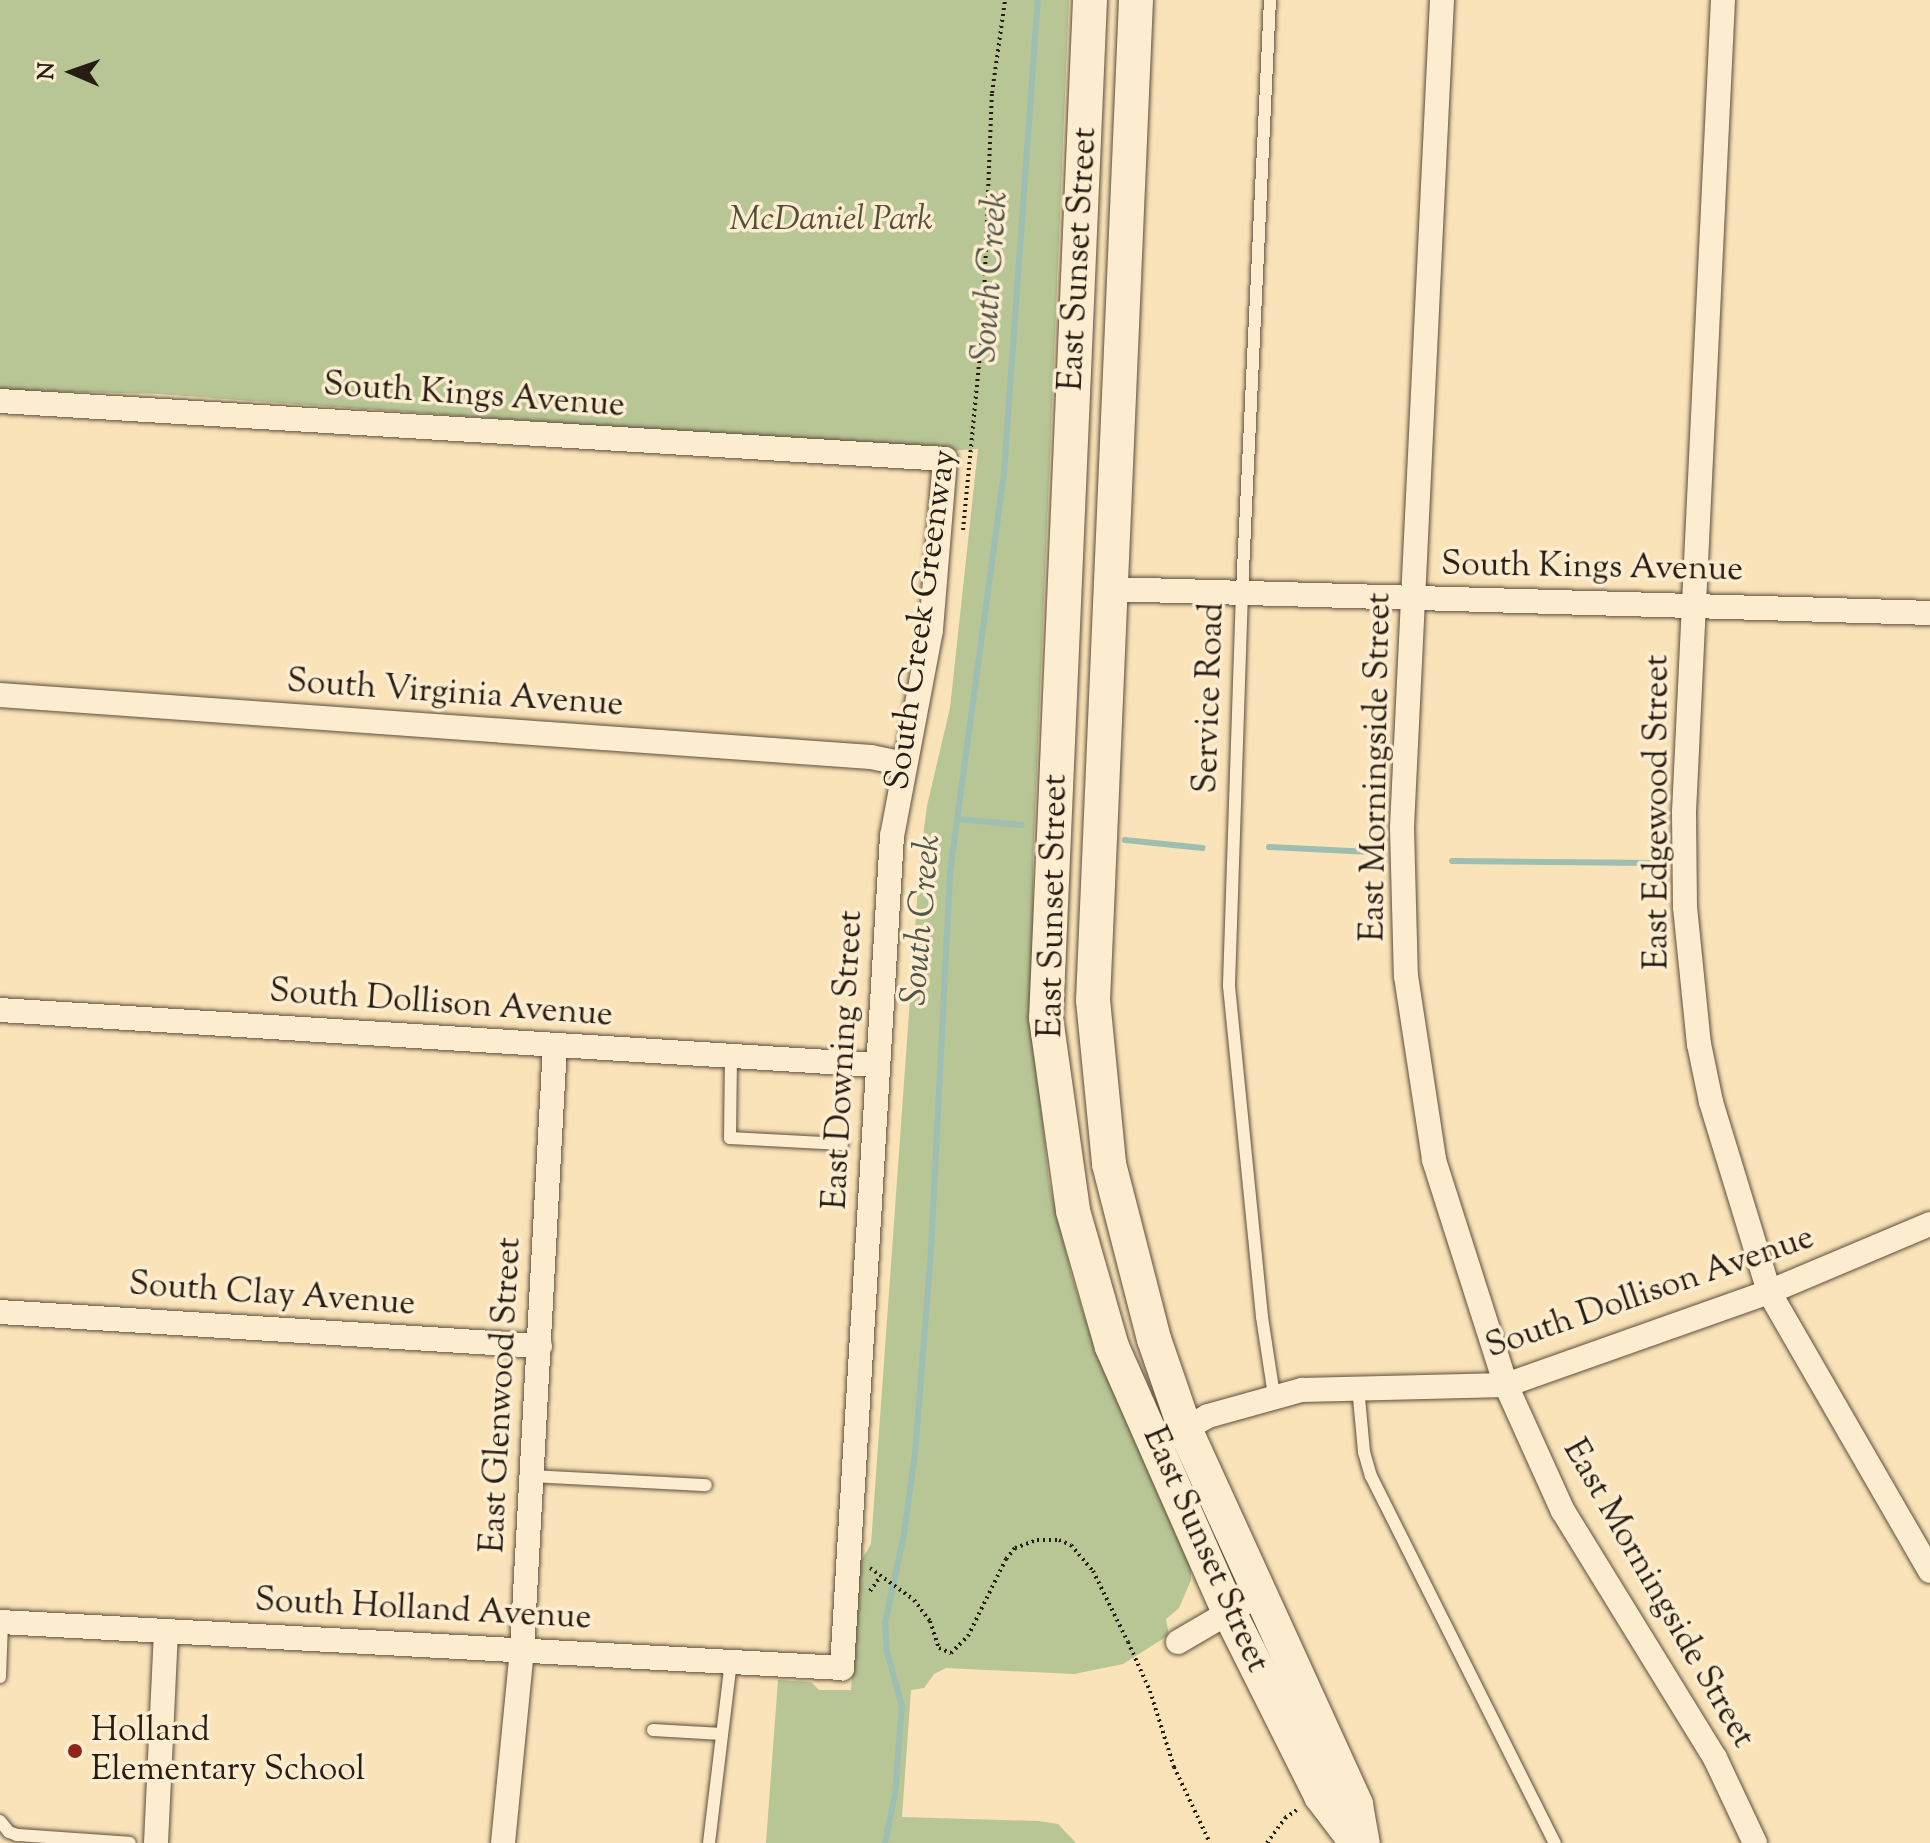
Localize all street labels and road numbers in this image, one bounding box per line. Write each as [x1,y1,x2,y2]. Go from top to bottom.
street label: East Sunset Street [1052,126,1106,392]
street label: South Kings Avenue [322,365,626,427]
street label: South Creek Greenway [878,447,966,793]
street label: South Kings Avenue [1441,545,1743,591]
street label: East Morningside Street [1354,592,1400,942]
street label: Service Road [1186,602,1234,794]
street label: East Edgewood Street [1638,654,1678,970]
street label: South Virginia Avenue [285,662,625,726]
street label: East Sunset Street [1031,774,1077,1038]
street label: East Downing Street [816,909,872,1211]
street label: South Dollison Avenue [268,972,614,1036]
street label: South Dollison Avenue [1481,1218,1819,1368]
street label: East Glenwood Street [473,1236,531,1554]
street label: South Clay Avenue [127,1265,417,1325]
street label: East Sunset Street [1133,1421,1277,1679]
street label: East Morningside Street [1553,1433,1763,1755]
street label: South Holland Avenue [254,1581,592,1639]

